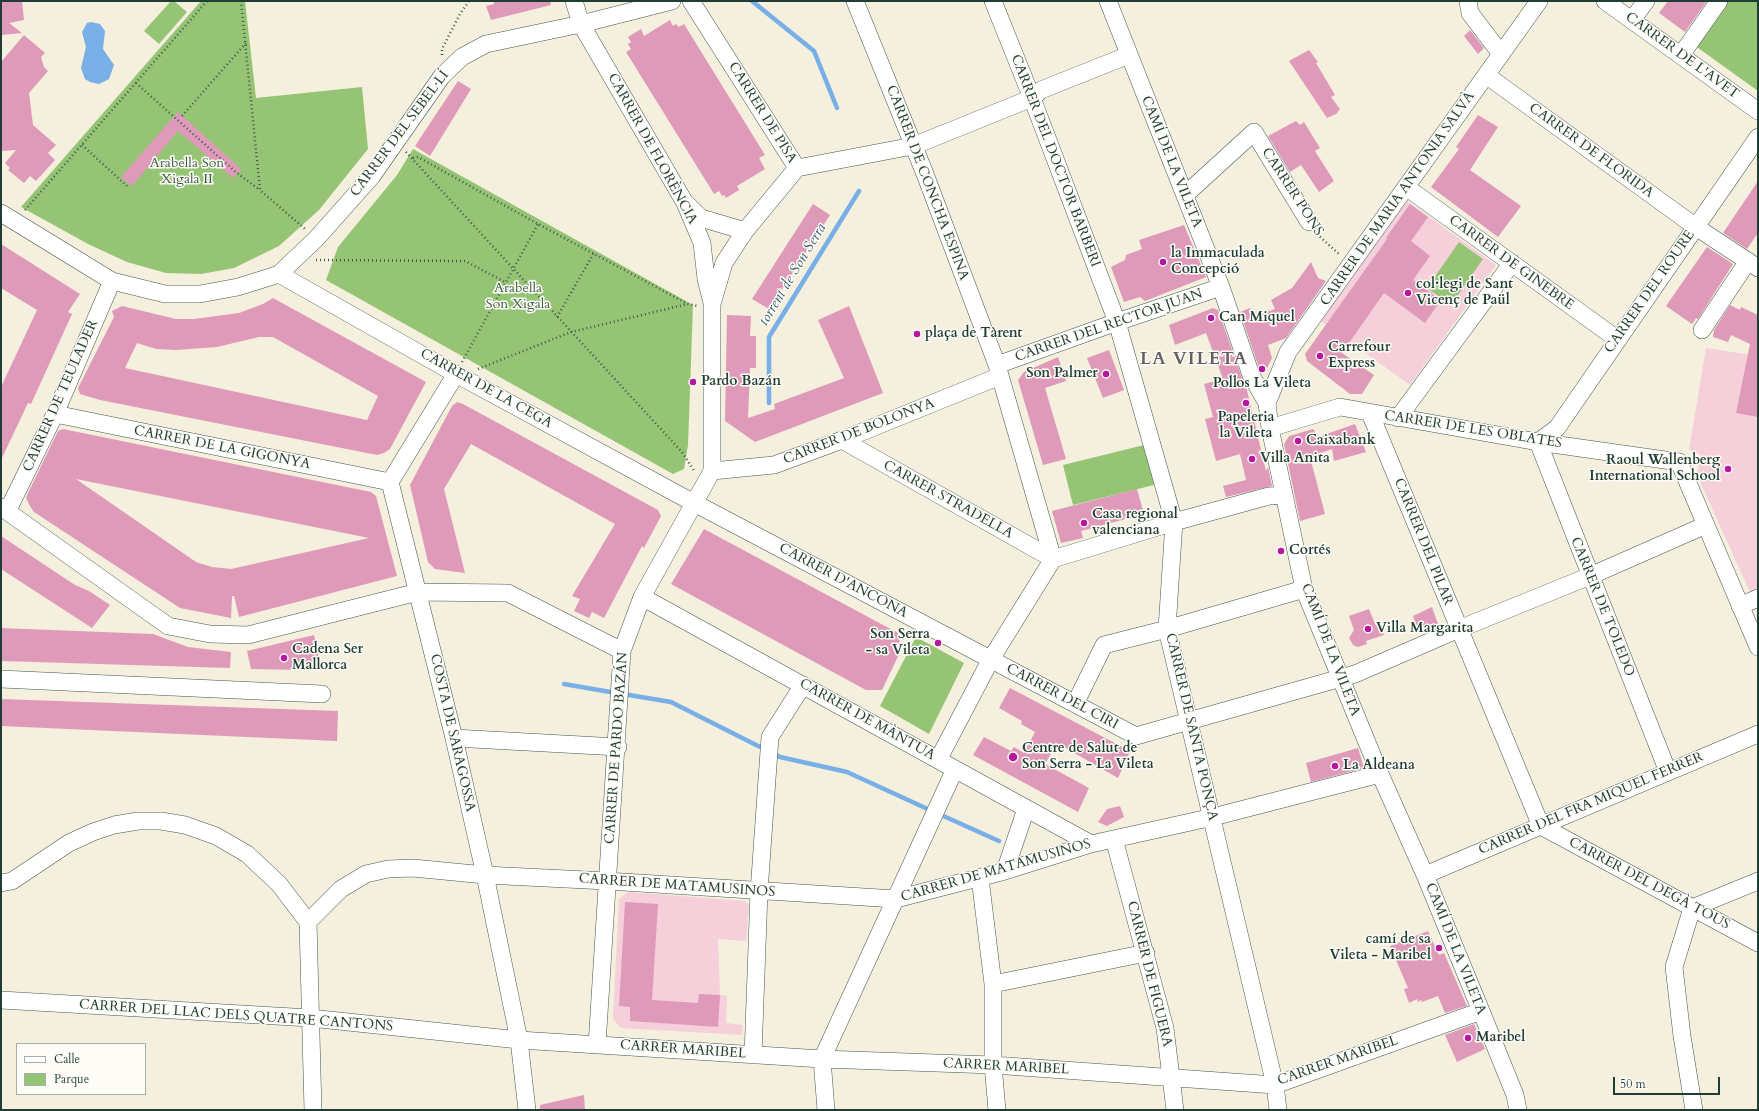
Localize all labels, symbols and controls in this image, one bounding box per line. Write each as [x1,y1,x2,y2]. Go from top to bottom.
street label: CARRER DE L'AVET [1622,9,1742,103]
street label: CARRER DEL DOCTOR BARBERI [1007,52,1103,270]
street label: CARRER DE PISA [724,59,800,167]
street label: CARRER DEL SEBEL·LÍ [347,68,453,200]
street label: CARRER DE FLORÈNCIA [603,70,701,228]
street label: CARRER DE CONCHA ESPINA [882,83,972,283]
street label: CARRER DE MARIA ANTONIA SALVÀ [1317,89,1479,309]
street label: CAMÍ DE LA VILETA [1137,94,1205,230]
street label: CARRER DE FLORIDA [1525,100,1657,202]
street label: CARRER PONS [1257,145,1327,239]
park label: Arabella Son Xigala II [150,156,224,188]
street label: CARRER DE GINEBRE [1445,212,1577,314]
water label: torrent de Son Serra [755,221,831,329]
street label: CARRER DEL ROURE [1601,227,1699,357]
place label: la Immaculada Concepció [1171,246,1265,278]
marker: la Immaculada Concepció [1158,257,1168,267]
place label: col·legi de Sant Vicenç de Paül [1416,277,1513,310]
park label: Arabella Son Xigala [486,281,550,314]
street label: CARRER DEL RECTOR JUAN [1013,286,1205,366]
marker: col·legi de Sant Vicenç de Paül [1403,288,1413,298]
place label: Can Miquel [1219,310,1295,326]
marker: Can Miquel [1206,313,1216,323]
street label: CARRER DE TEULADER [20,317,102,475]
place label: plaça de Tàrent [925,326,1022,342]
marker: plaça de Tàrent [912,329,922,339]
place label: Carrefour Express [1328,340,1390,372]
street label: CARRER DE LA CEGA [417,346,555,432]
district label: LA VILETA [1140,349,1248,371]
marker: Carrefour Express [1315,351,1325,361]
marker: Pollos La Vileta [1257,364,1267,374]
place label: Son Palmer [1026,366,1098,382]
marker: Son Palmer [1101,369,1111,379]
place label: Pardo Bazán [701,374,781,390]
place label: Pollos La Vileta [1213,376,1311,392]
marker: Pardo Bazán [688,377,698,387]
street label: CARRER DE BOLONYA [781,395,937,469]
marker: Papeleria la Vileta [1241,398,1251,408]
street label: CARRER DE LES OBLATES [1383,408,1563,452]
place label: Papeleria la Vileta [1217,410,1275,442]
street label: CARRER DE LA GIGONYA [132,423,312,473]
place label: Caixabank [1306,433,1376,449]
marker: Caixabank [1293,436,1303,446]
place label: Villa Anita [1260,451,1330,467]
place label: Raoul Wallenberg International School [1589,453,1720,486]
marker: Villa Anita [1247,454,1257,464]
street label: CARRER STRADELLA [880,457,1016,543]
marker: Raoul Wallenberg International School [1723,464,1733,474]
street label: CARRER DEL PILAR [1390,476,1456,608]
place label: Casa regional valenciana [1092,507,1178,540]
marker: Casa regional valenciana [1079,518,1089,528]
street label: CARRER DE TOLEDO [1566,535,1638,679]
street label: CARRER D'ANCONA [776,540,910,622]
place label: Cortés [1289,543,1331,559]
marker: Cortés [1276,546,1286,556]
street label: CAMÍ DE LA VILETA [1297,581,1363,719]
place label: Villa Margarita [1376,621,1473,637]
marker: Villa Margarita [1363,624,1373,634]
place label: Son Serra - sa Vileta [866,627,930,660]
street label: CARRER DE SANTA PONÇA [1161,632,1221,822]
marker: Son Serra - sa Vileta [933,638,943,648]
place label: Cadena Ser Mallorca [292,642,363,674]
street label: CARRER DE PARDO BAZÁN [602,651,632,845]
street label: COSTA DE SARAGOSSA [426,652,478,814]
marker: Cadena Ser Mallorca [279,653,289,663]
street label: CARRER DEL CIRI [1003,660,1121,734]
street label: CARRER DE MÀNTUA [796,676,938,764]
place label: Centre de Salut de Son Serra - La Vileta [1022,741,1154,774]
street label: CARRER DEL FRA MIQUEL FERRER [1476,749,1706,859]
marker: Centre de Salut de Son Serra - La Vileta [1007,751,1019,763]
place label: La Aldeana [1343,758,1415,774]
marker: La Aldeana [1330,761,1340,771]
street label: CARRER DEL DEGÀ TOUS [1566,834,1732,934]
street label: CARRER DE MATAMUSINOS [899,836,1093,906]
street label: CARRER DE MATAMUSINOS [578,871,776,901]
street label: CAMÍ DE LA VILETA [1421,881,1489,1017]
street label: CARRER DE FIGUERA [1123,899,1175,1049]
place label: camí de sa Vileta - Maribel [1329,932,1431,964]
marker: camí de sa Vileta - Maribel [1434,943,1444,953]
street label: CARRER DEL LLAC DELS QUATRE CANTONS [78,997,394,1035]
place label: Maribel [1476,1030,1525,1046]
street label: CARRER MARIBEL [1276,1032,1400,1090]
marker: Maribel [1463,1033,1473,1043]
street label: CARRER MARIBEL [619,1037,747,1063]
legend [16,1043,146,1095]
text: Calle [54,1051,80,1067]
street label: CARRER MARIBEL [942,1055,1070,1079]
scale bar [1615,1069,1722,1095]
text: Parque [54,1071,89,1087]
text: 50 m [1620,1076,1646,1092]

